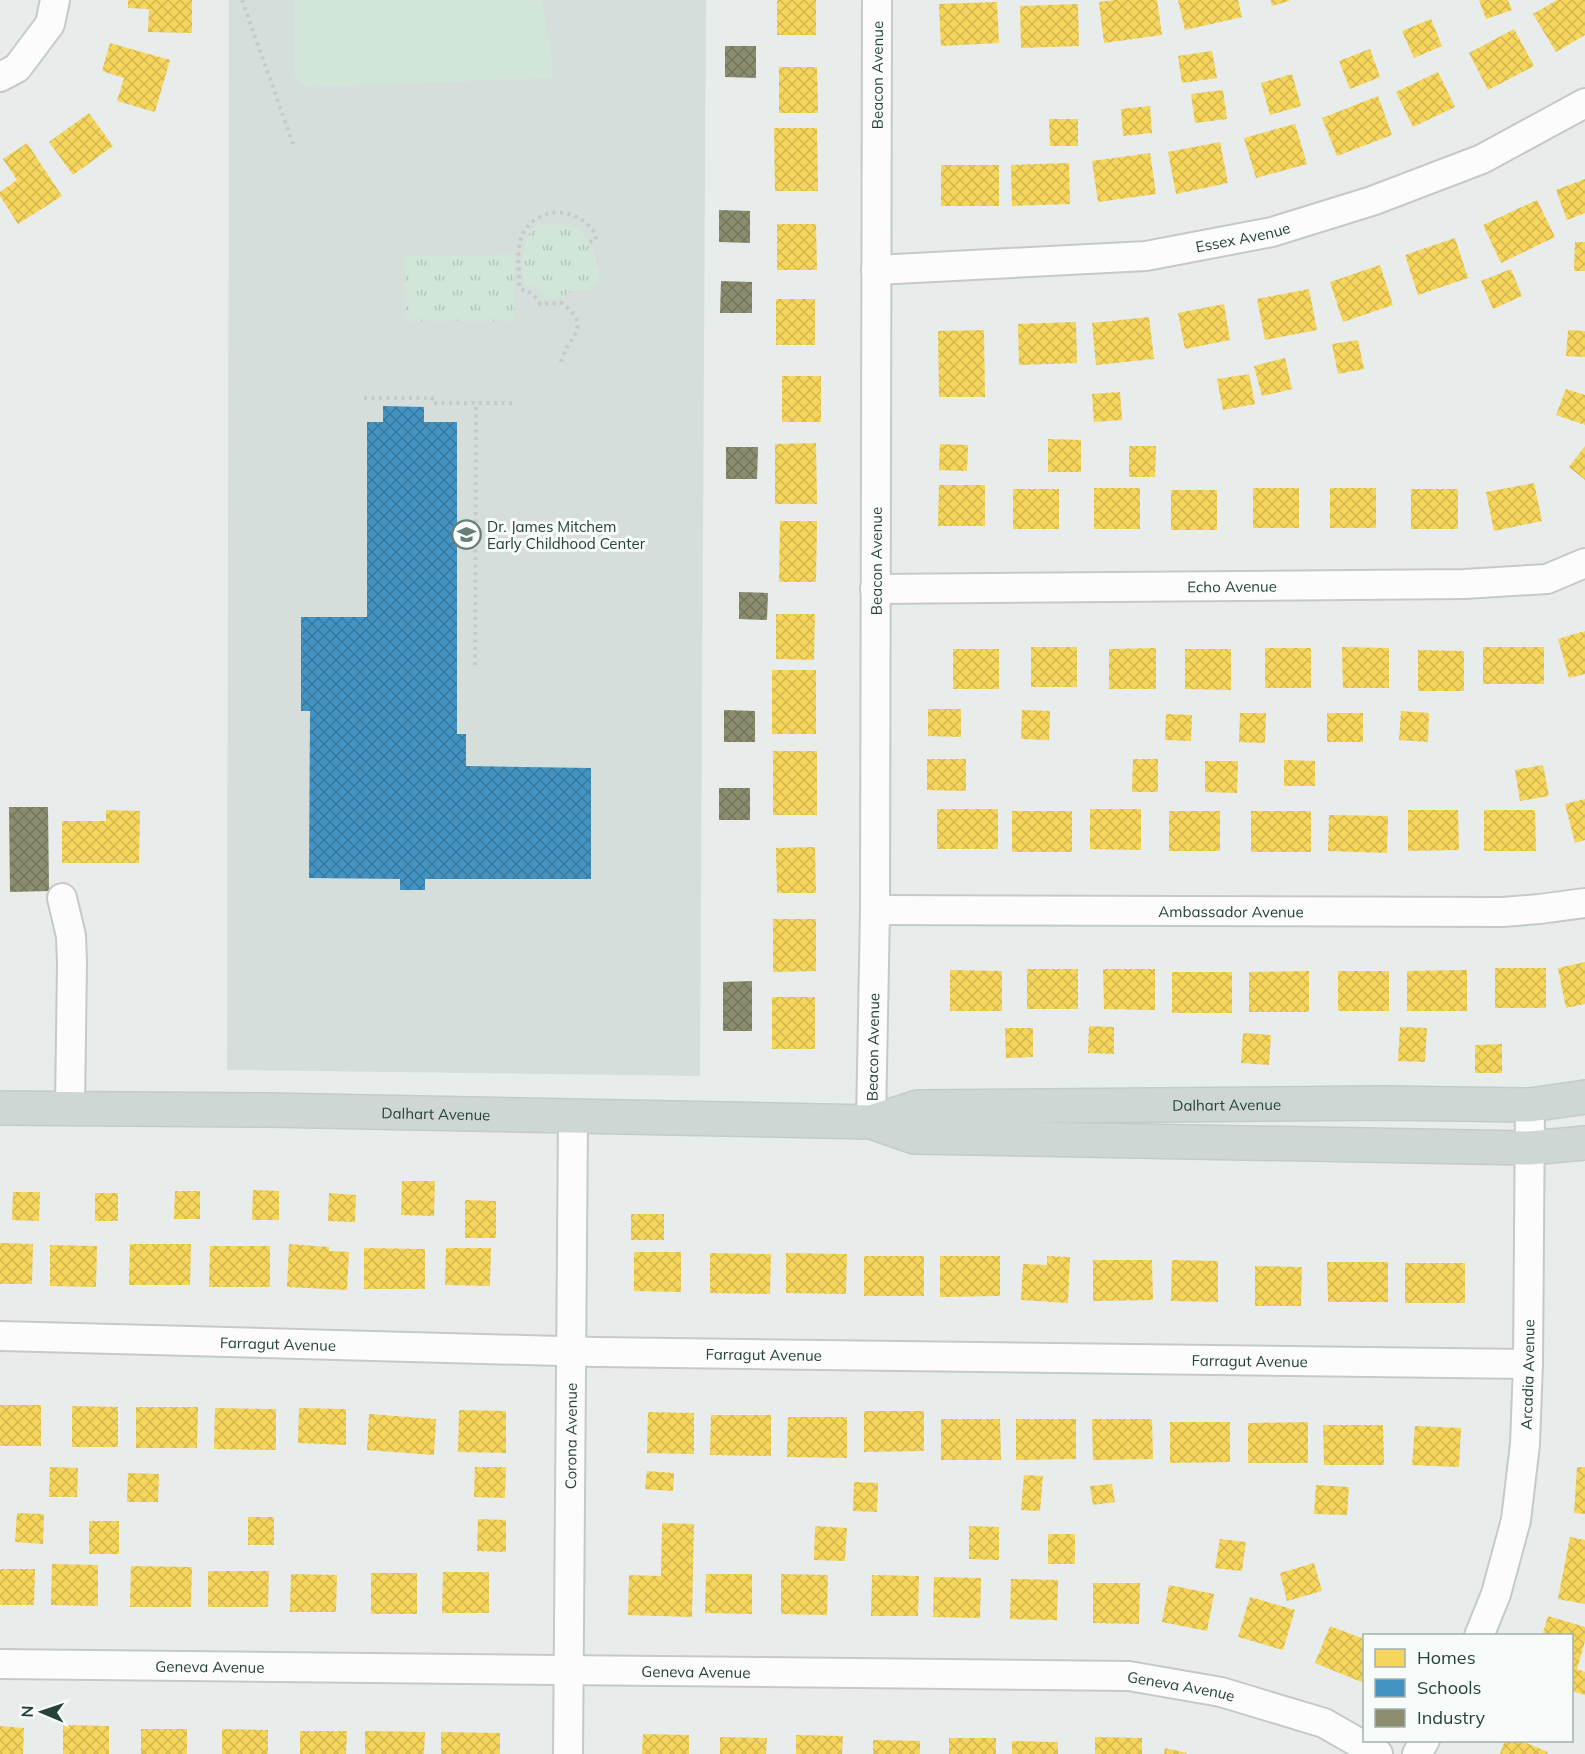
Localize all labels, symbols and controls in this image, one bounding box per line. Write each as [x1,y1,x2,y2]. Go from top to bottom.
street label: Beacon Avenue [867,21,886,129]
street label: Essex Avenue [1194,217,1292,256]
street label: Beacon Avenue [866,507,885,615]
place label: Dr. James Mitchem Early Childhood Center [487,517,646,553]
school or university icon: Dr. James Mitchem Early Childhood Center [450,519,482,551]
street label: Echo Avenue [1187,576,1277,596]
street label: Ambassador Avenue [1158,901,1304,921]
street label: Beacon Avenue [862,993,883,1101]
street label: Dalhart Avenue [1172,1094,1281,1114]
street label: Dalhart Avenue [381,1103,491,1124]
street label: Arcadia Avenue [1516,1319,1538,1430]
street label: Farragut Avenue [220,1332,336,1355]
street label: Farragut Avenue [706,1344,822,1364]
street label: Farragut Avenue [1192,1350,1308,1371]
street label: Corona Avenue [561,1383,580,1489]
legend [1363,1634,1573,1742]
text: Homes [1417,1646,1476,1669]
street label: Geneva Avenue [155,1656,265,1676]
street label: Geneva Avenue [641,1661,751,1681]
street label: Geneva Avenue [1126,1666,1237,1705]
text: Schools [1417,1676,1482,1699]
north arrow [12,1682,72,1742]
text: N [17,1705,37,1718]
text: Industry [1417,1706,1486,1729]

